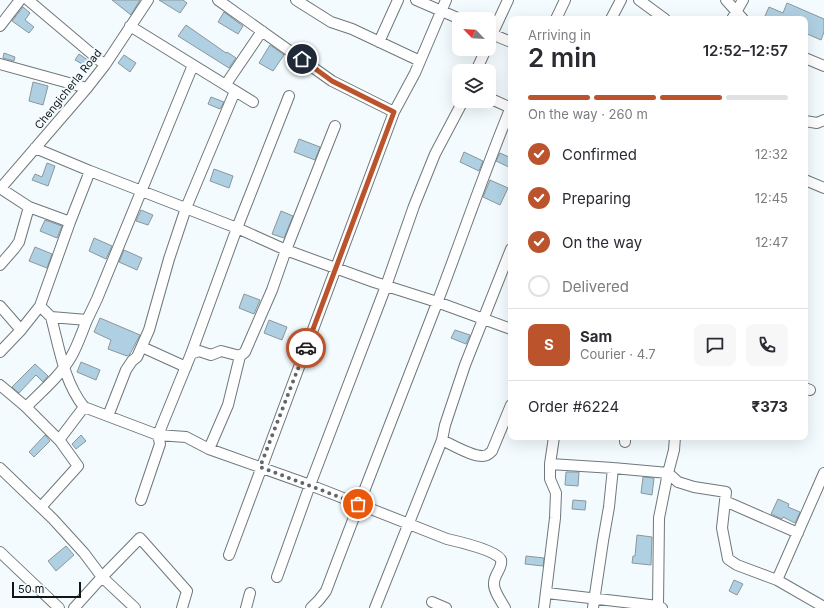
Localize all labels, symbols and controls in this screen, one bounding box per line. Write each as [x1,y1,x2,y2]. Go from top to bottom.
north arrow [452,12,496,56]
map controls [452,12,496,108]
text: Arriving in [528,27,591,43]
text: 12:52–12:57 [703,41,788,60]
pin [285,42,319,76]
text: 2 min [528,42,597,73]
street label: Chengicherla Road [31,46,105,132]
icon: home [291,48,313,70]
button: layers [452,64,496,108]
text: On the way · 260 m [528,106,648,122]
icon: check [528,143,550,165]
text: Confirmed [562,145,637,164]
text: 12:32 [755,146,788,162]
icon: check [528,187,550,209]
text: Preparing [562,189,631,208]
text: 12:45 [755,190,788,206]
icon: check [528,231,550,253]
text: On the way [562,233,642,252]
text: 12:47 [755,234,788,250]
text: Delivered [562,277,629,296]
button: chat [694,324,736,366]
button: phone [746,324,788,366]
text: Sam [580,327,612,346]
courier [286,328,326,368]
text: S [544,335,554,354]
icon: car [295,337,317,359]
text: Courier · 4.7 [580,346,656,362]
text: Order #6224 [528,397,619,416]
text: ₹373 [752,397,788,416]
pin [341,487,375,521]
icon: bag [347,493,369,515]
scale bar [12,580,81,599]
text: 50 m [18,582,44,596]

